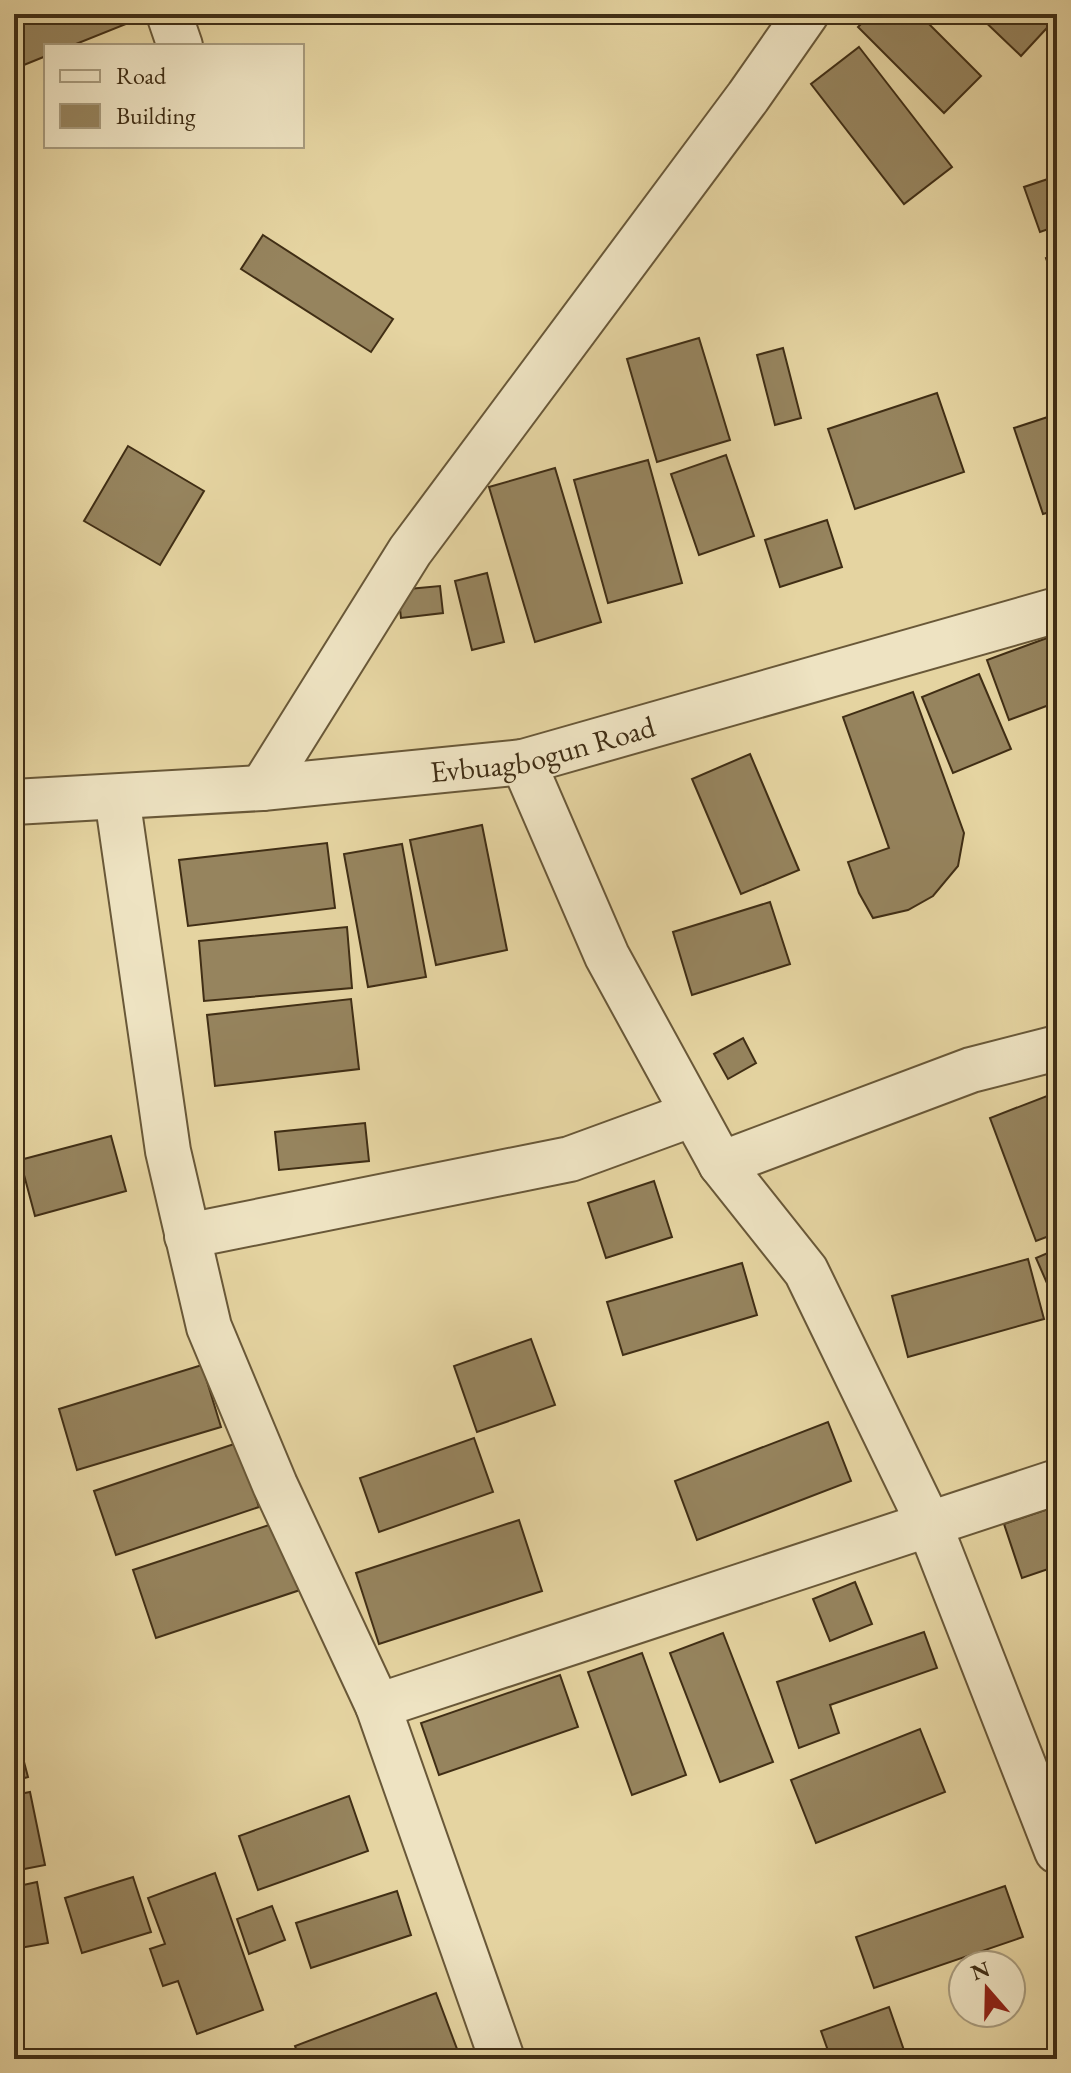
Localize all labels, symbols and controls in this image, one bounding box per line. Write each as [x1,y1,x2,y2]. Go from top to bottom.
legend [44,44,304,148]
text: Road [116,60,167,91]
text: Building [116,100,196,131]
street label: Evbuagbogun Road [428,706,660,791]
north arrow [947,1949,1027,2029]
text: N [967,1954,994,1987]

